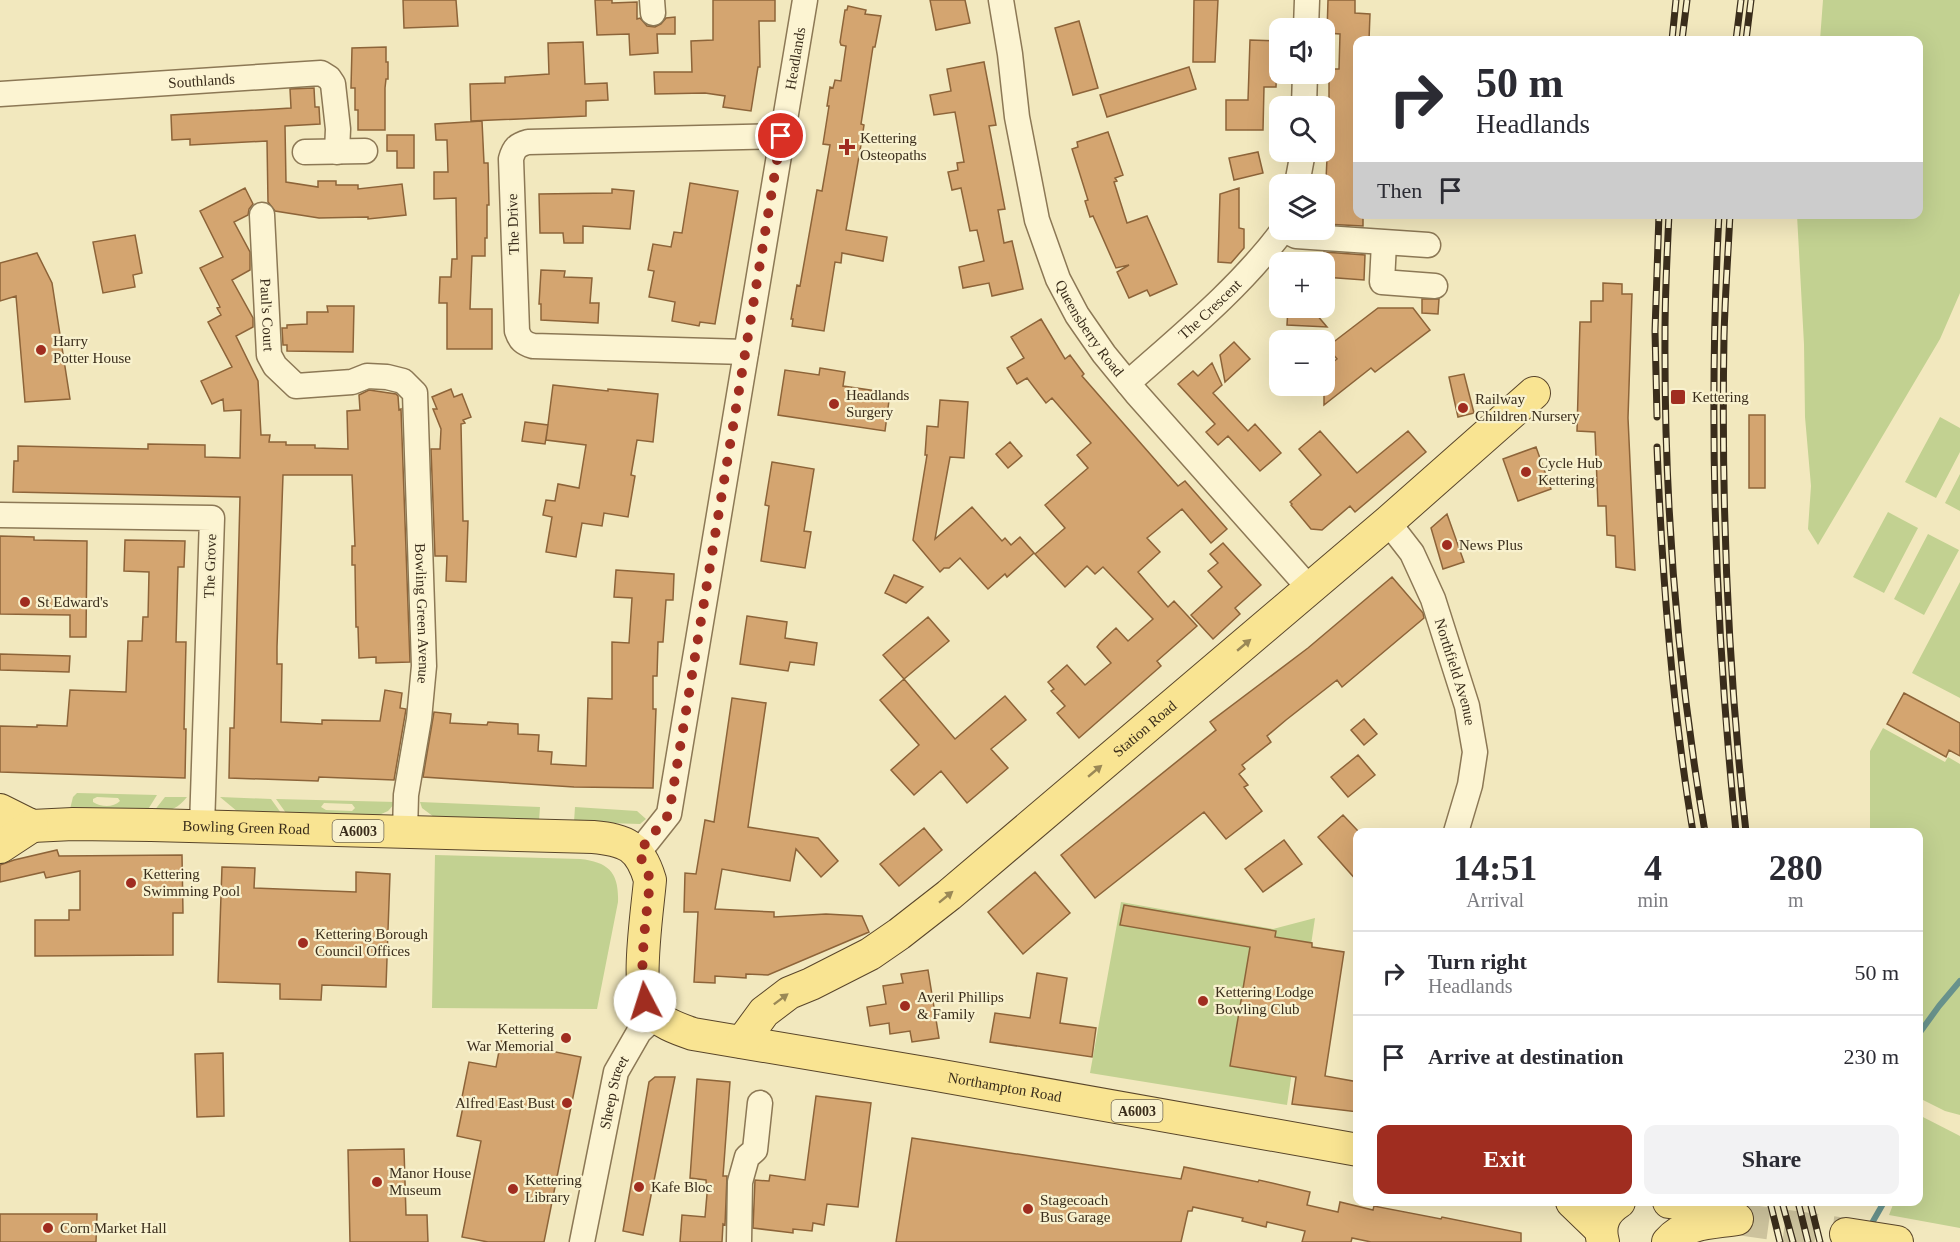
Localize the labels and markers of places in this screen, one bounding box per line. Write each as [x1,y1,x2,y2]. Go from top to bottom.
pin [755,110,806,161]
place label: Kettering Osteopaths [860,130,927,163]
marker: Kettering Osteopaths [838,138,856,156]
place label: Harry Potter House [53,333,131,366]
marker: Harry Potter House [34,343,48,357]
place label: Headlands Surgery [846,387,909,420]
marker: Kettering [1669,388,1687,406]
place label: Kettering [1692,389,1749,405]
place label: Railway Children Nursery [1475,391,1580,424]
marker: Headlands Surgery [827,397,841,411]
marker: Railway Children Nursery [1456,401,1470,415]
place label: Cycle Hub Kettering [1538,455,1603,488]
marker: Cycle Hub Kettering [1519,465,1533,479]
place label: News Plus [1459,537,1523,553]
marker: News Plus [1440,538,1454,552]
place label: St Edward's [37,594,109,610]
marker: St Edward's [18,595,32,609]
place label: Kettering Swimming Pool [143,866,240,899]
marker: Kettering Swimming Pool [124,876,138,890]
place label: Kettering Borough Council Offices [315,926,428,959]
marker: Kettering Borough Council Offices [296,936,310,950]
place label: Kettering Lodge Bowling Club [1215,984,1314,1017]
place label: Averil Phillips & Family [917,989,1004,1022]
marker: Kettering Lodge Bowling Club [1196,994,1210,1008]
marker: Averil Phillips & Family [898,999,912,1013]
place label: Kettering War Memorial [466,1021,554,1054]
marker: Kettering War Memorial [559,1031,573,1045]
place label: Alfred East Bust [455,1095,556,1111]
marker: Alfred East Bust [560,1096,574,1110]
place label: Manor House Museum [389,1165,471,1198]
place label: Kettering Library [525,1172,582,1205]
marker: Manor House Museum [370,1175,384,1189]
place label: Kafe Bloc [651,1179,713,1195]
marker: Kafe Bloc [632,1180,646,1194]
marker: Kettering Library [506,1182,520,1196]
place label: Stagecoach Bus Garage [1040,1192,1111,1225]
marker: Stagecoach Bus Garage [1021,1202,1035,1216]
place label: Corn Market Hall [60,1220,167,1236]
marker: Corn Market Hall [41,1221,55,1235]

